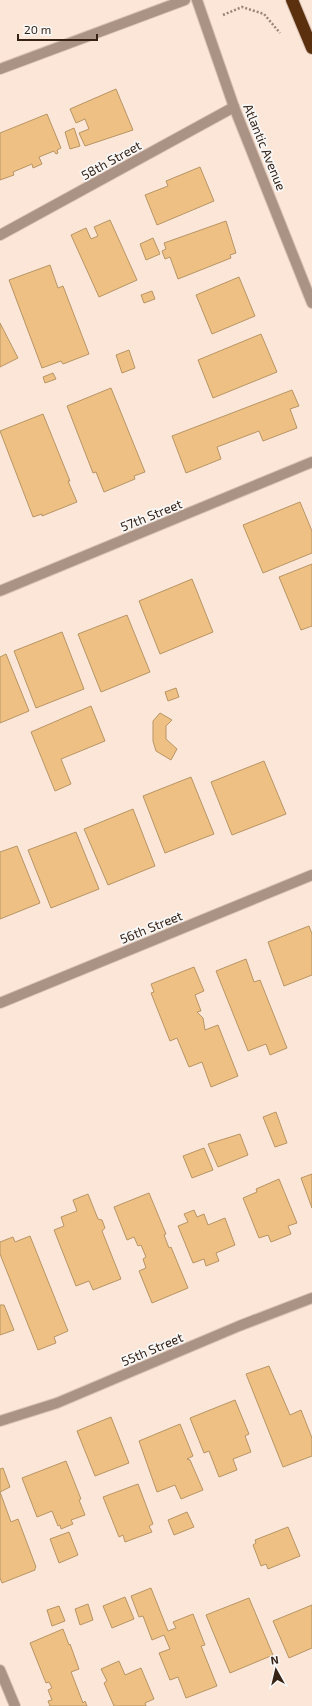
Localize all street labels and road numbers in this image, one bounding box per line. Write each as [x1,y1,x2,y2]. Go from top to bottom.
street label: Atlantic Avenue [240,101,290,193]
street label: 58th Street [78,137,144,183]
street label: 57th Street [118,495,184,535]
street label: 56th Street [117,907,185,947]
street label: 55th Street [119,1329,185,1369]

